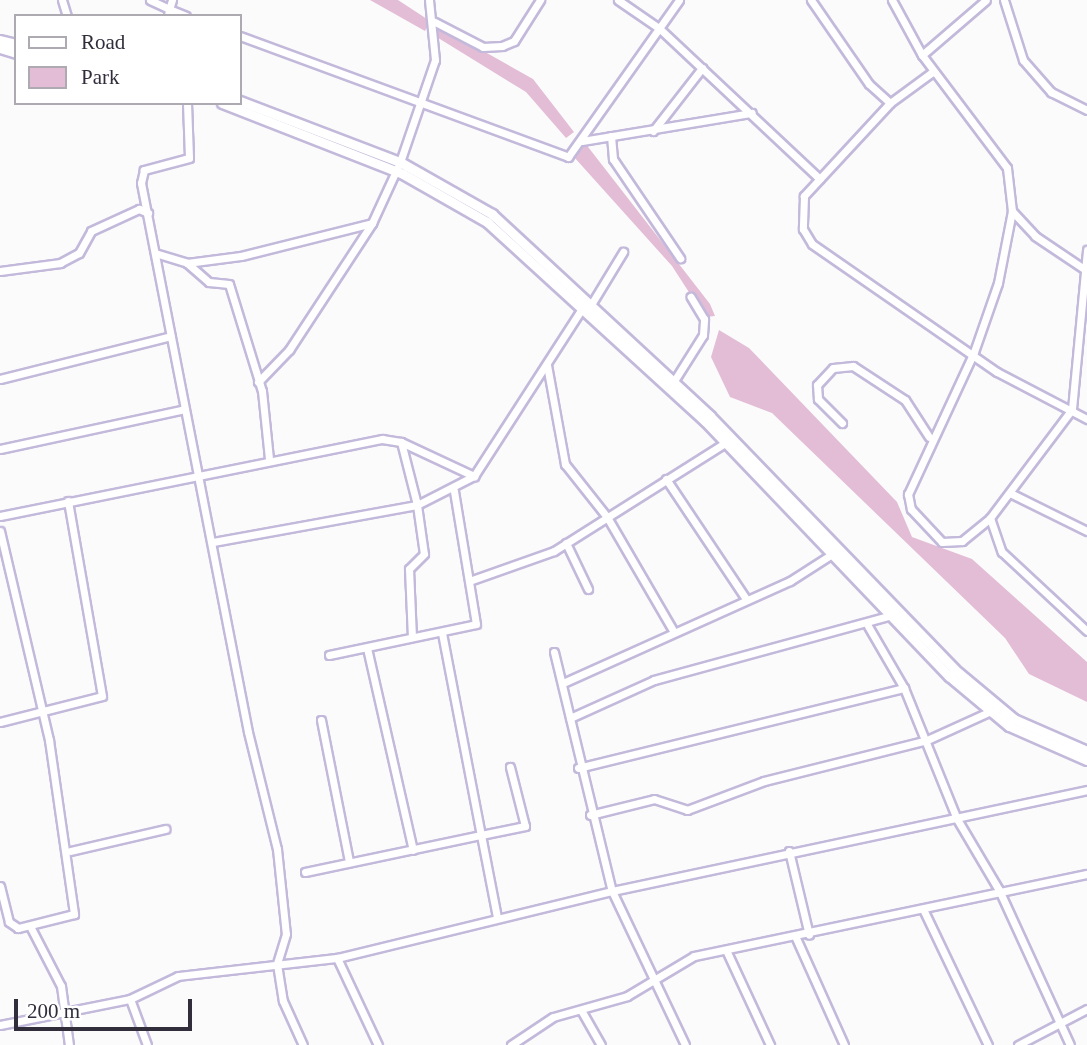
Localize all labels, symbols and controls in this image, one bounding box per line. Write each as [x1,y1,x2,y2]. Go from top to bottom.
legend [14,14,242,105]
text: Road [81,30,125,54]
text: Park [81,65,120,89]
scale bar [18,986,196,1030]
text: 200 m [27,999,80,1023]

